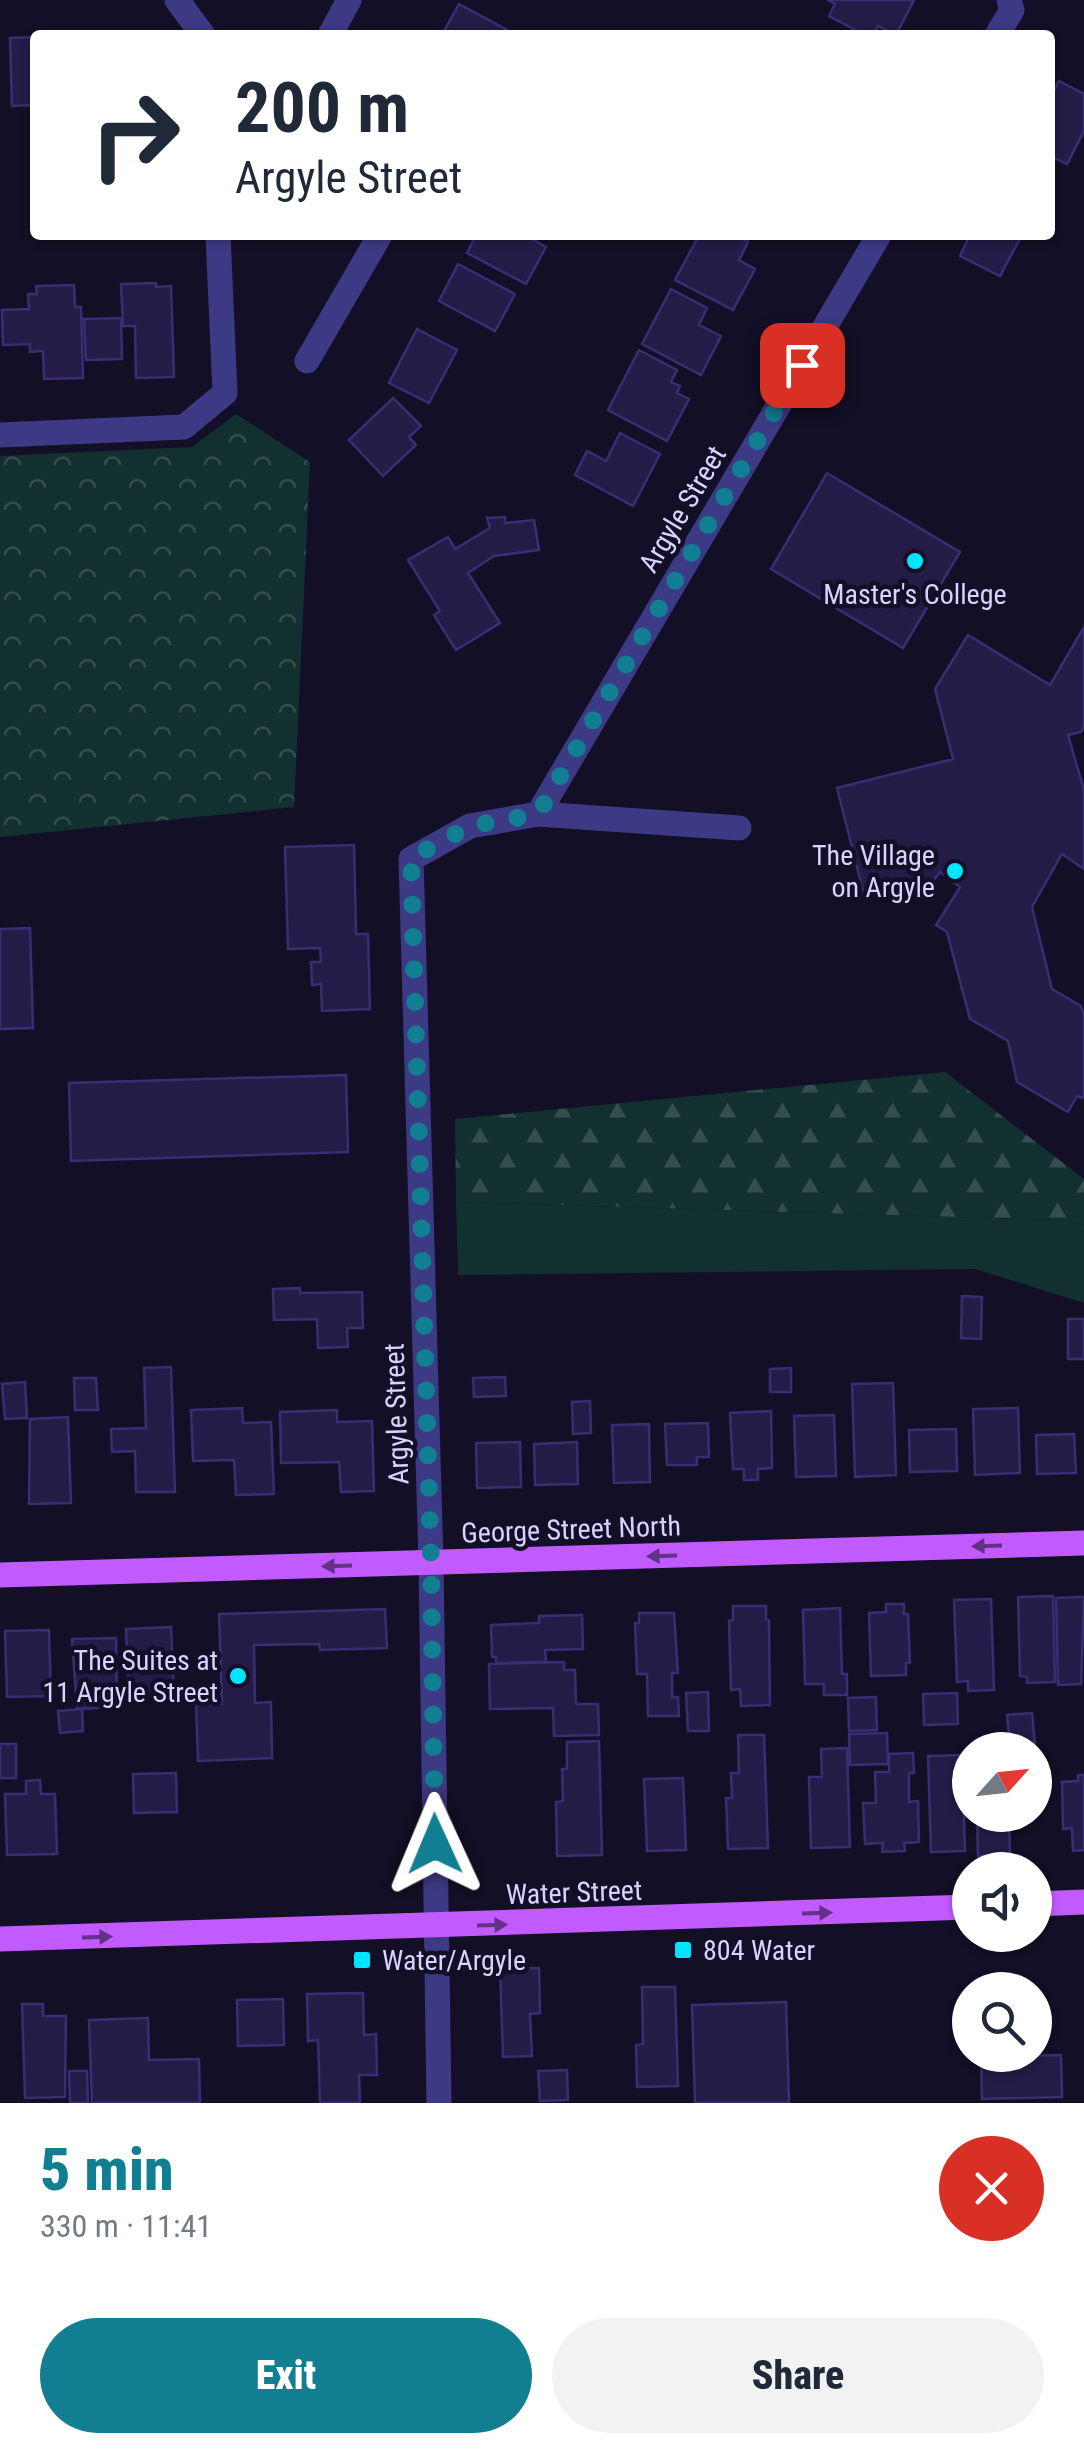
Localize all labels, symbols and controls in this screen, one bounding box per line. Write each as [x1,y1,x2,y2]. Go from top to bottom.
text: 200 m [235,67,409,149]
icon: right [70,70,200,200]
text: Argyle Street [235,151,462,204]
pin [760,323,845,408]
icon: arrive [775,338,830,393]
street label: Argyle Street [632,440,733,578]
marker: Master's College [904,550,926,572]
place label: Master's College [823,578,1007,611]
place label: The Village on Argyle [812,839,935,904]
marker: The Village on Argyle [944,860,966,882]
street label: Argyle Street [378,1343,415,1485]
street label: George Street North [461,1509,681,1550]
one-way arrow [970,1539,1002,1555]
one-way arrow [645,1549,677,1565]
one-way arrow [320,1558,352,1574]
place label: The Suites at 11 Argyle Street [42,1644,218,1709]
marker: The Suites at 11 Argyle Street [227,1665,249,1687]
north arrow [952,1732,1052,1832]
map controls [952,1732,1052,2072]
position arrow [383,1792,487,1896]
button: sound [952,1852,1052,1952]
street label: Water Street [505,1874,643,1911]
one-way arrow [802,1904,834,1920]
one-way arrow [477,1917,509,1933]
one-way arrow [82,1928,114,1944]
place label: 804 Water [703,1934,815,1967]
marker: 804 Water [672,1939,694,1961]
place label: Water/Argyle [382,1944,526,1977]
marker: Water/Argyle [351,1949,373,1971]
button: search [952,1972,1052,2072]
text: 5 min [40,2134,174,2205]
button: close [939,2136,1044,2241]
text: 330 m · 11:41 [40,2207,212,2245]
button: Exit [40,2318,532,2433]
button: Share [552,2318,1044,2433]

